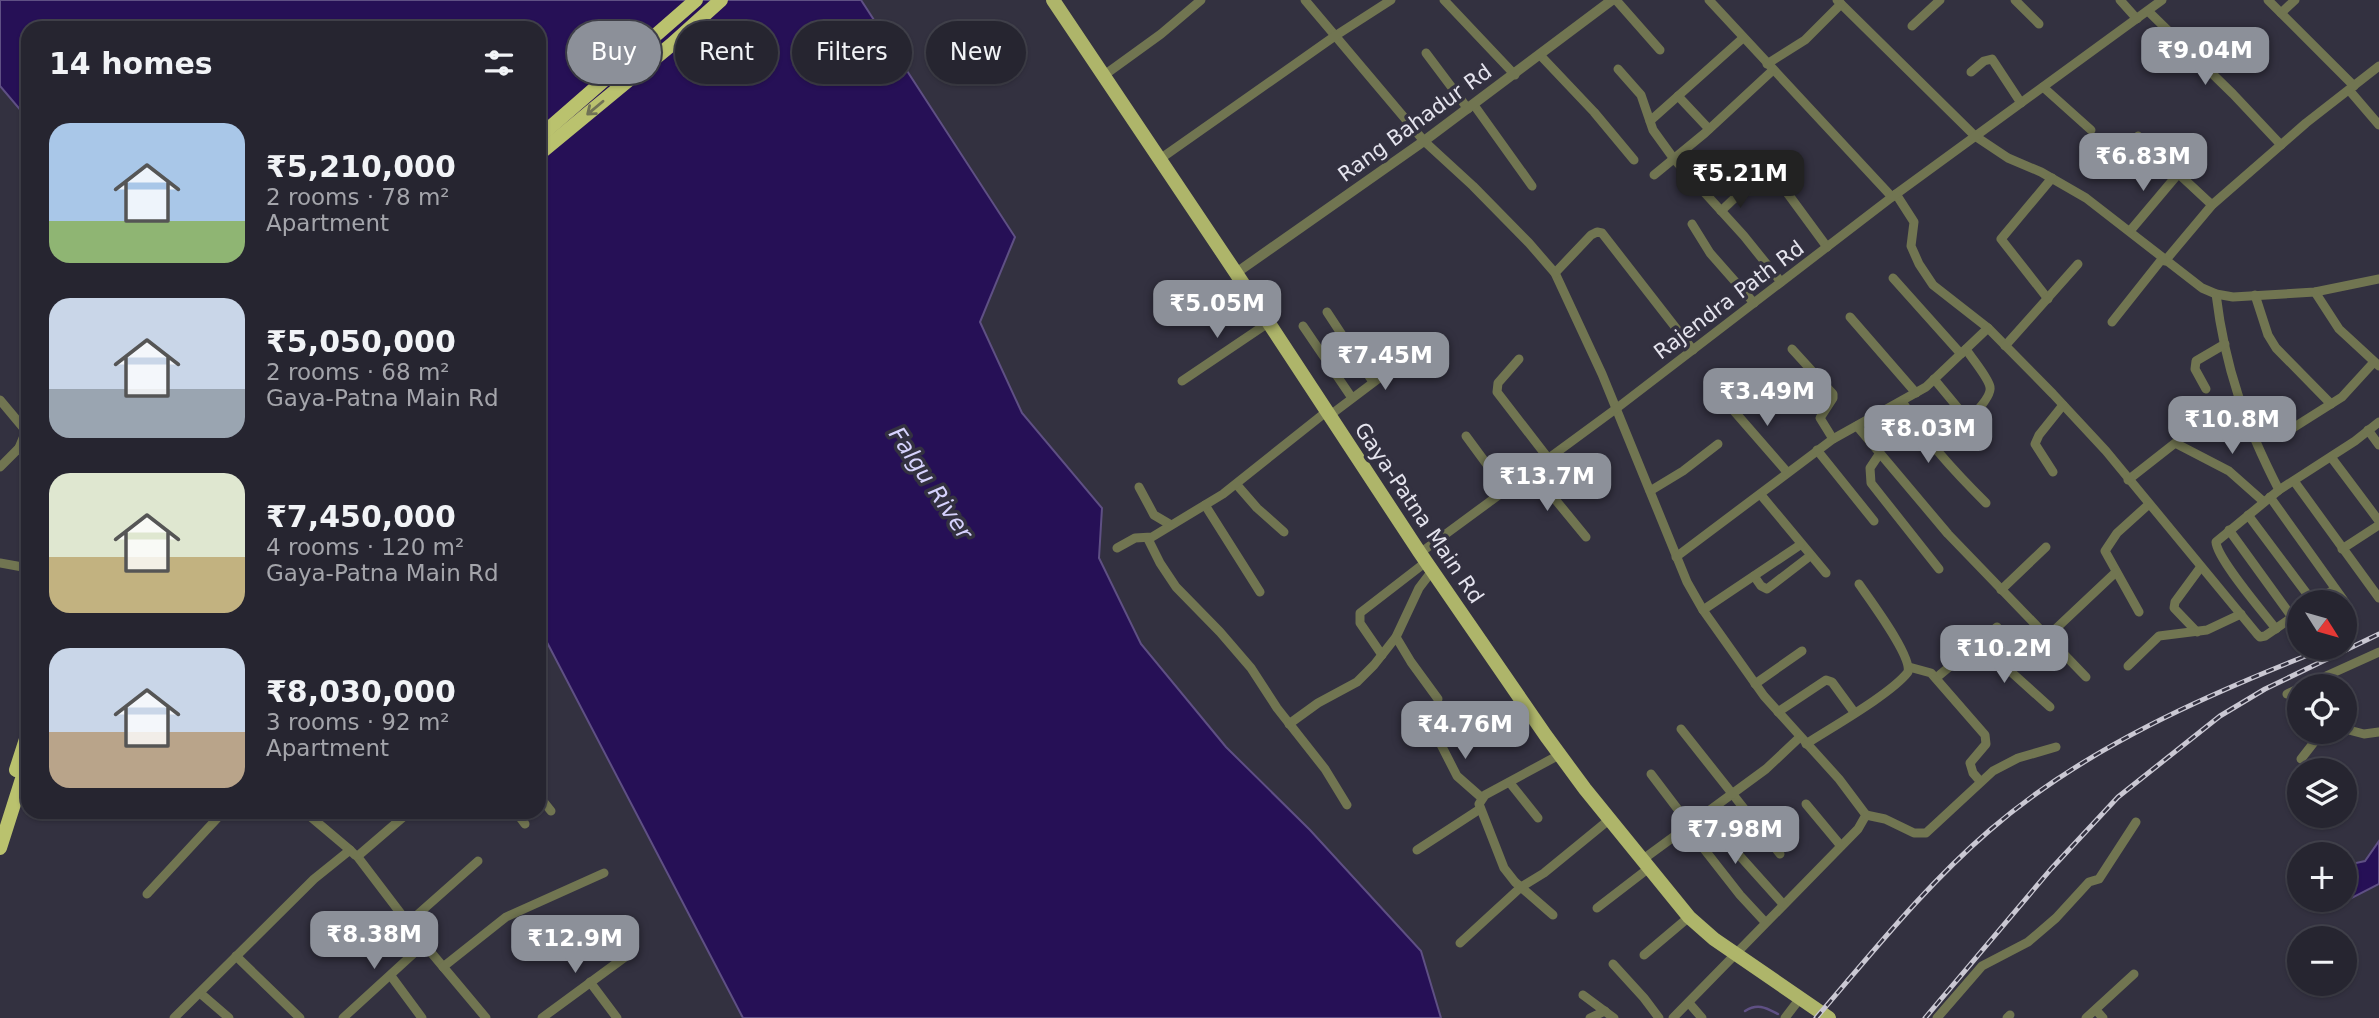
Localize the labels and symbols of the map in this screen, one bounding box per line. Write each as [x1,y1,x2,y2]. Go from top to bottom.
pin: ₹9.04M [2148,28,2262,87]
street label: Rang Bahadur Rd [1334,59,1496,187]
one-way arrow [586,100,604,115]
pin: ₹6.83M [2086,134,2200,193]
pin: ₹5.21M [1683,150,1797,210]
street label: Rajendra Path Rd [1649,236,1809,364]
pin: ₹5.05M [1160,280,1274,340]
pin: ₹7.45M [1328,332,1442,392]
pin: ₹3.49M [1710,368,1824,428]
pin: ₹10.8M [2175,396,2289,456]
pin: ₹8.03M [1871,406,1985,465]
street label: Gaya-Patna Main Rd [1350,418,1488,608]
water label: Falgu River [884,422,979,545]
pin: ₹13.7M [1490,454,1604,513]
north arrow [2287,590,2357,660]
pin: ₹10.2M [1947,626,2061,685]
pin: ₹4.76M [1408,702,1522,761]
pin: ₹7.98M [1678,806,1792,866]
pin: ₹8.38M [317,912,431,971]
pin: ₹12.9M [518,916,632,975]

